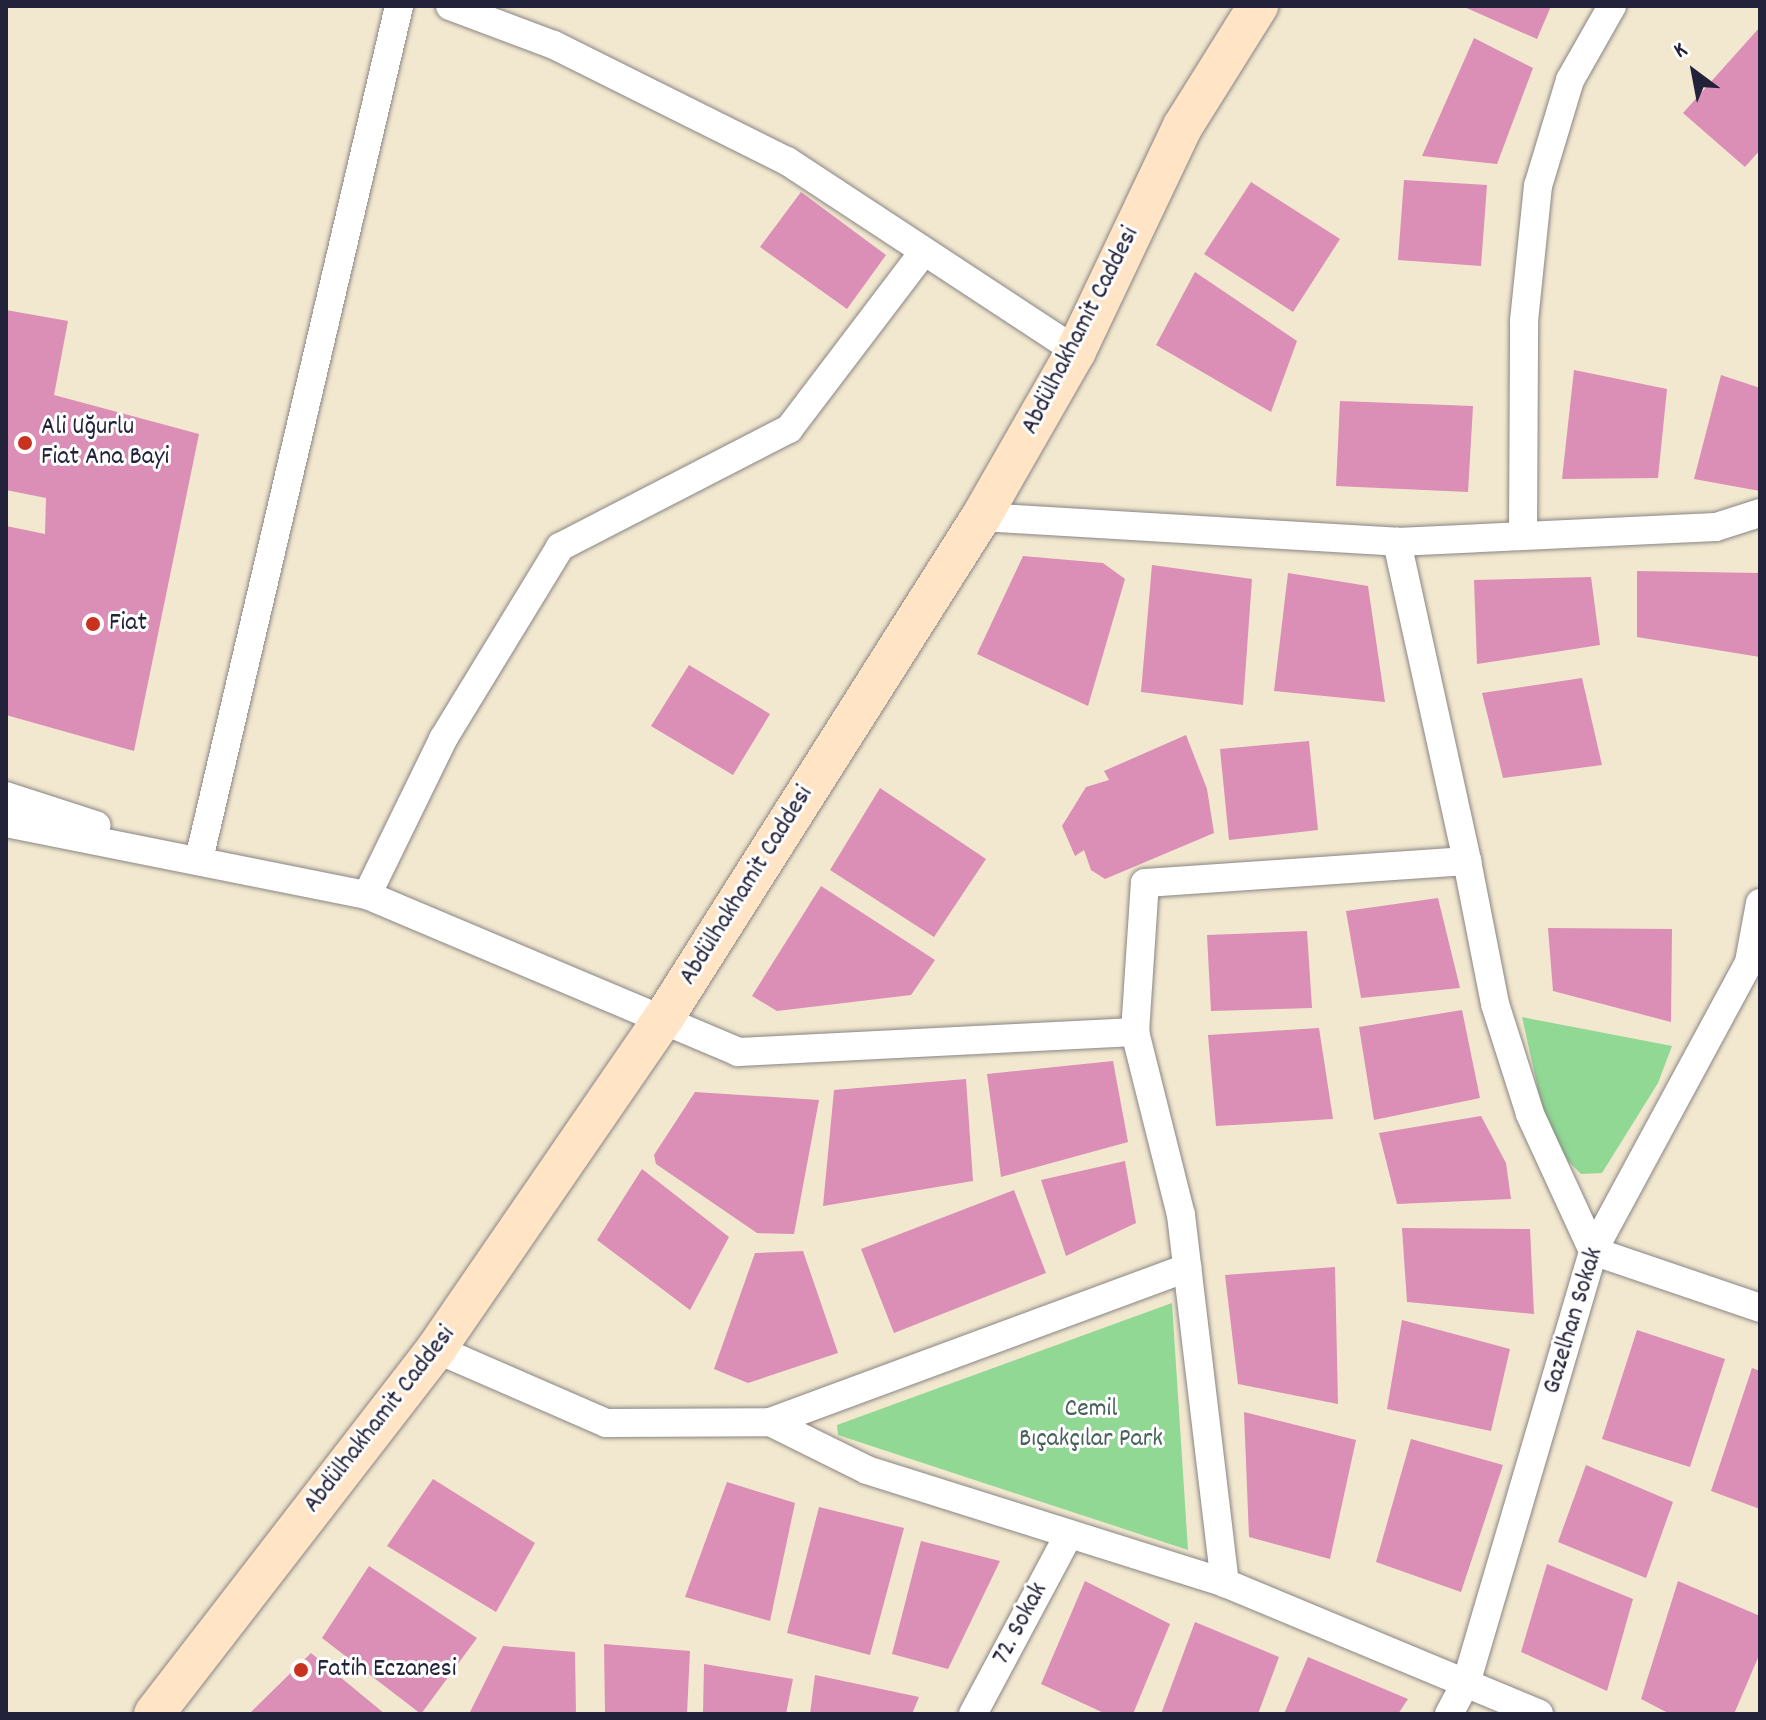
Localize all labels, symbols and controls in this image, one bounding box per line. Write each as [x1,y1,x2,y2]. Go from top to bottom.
north arrow [1654,32,1734,112]
text: K [1668,35,1694,67]
street label: Abdülhakhamit Caddesi [1015,222,1147,440]
place label: Ali Uğurlu Fiat Ana Bayi [41,412,169,474]
marker: Ali Uğurlu Fiat Ana Bayi [16,434,34,452]
place label: Fiat [109,608,147,640]
marker: Fiat [84,615,102,633]
street label: Abdülhakhamit Caddesi [673,781,821,991]
street label: Gazelhan Sokak [1537,1244,1611,1398]
street label: Abdülhakhamit Caddesi [297,1320,463,1520]
park label: Cemil Bıçakçılar Park [1019,1394,1163,1456]
street label: 72. Sokak [987,1578,1055,1670]
place label: Fatih Eczanesi [317,1654,456,1686]
marker: Fatih Eczanesi [292,1661,310,1679]

